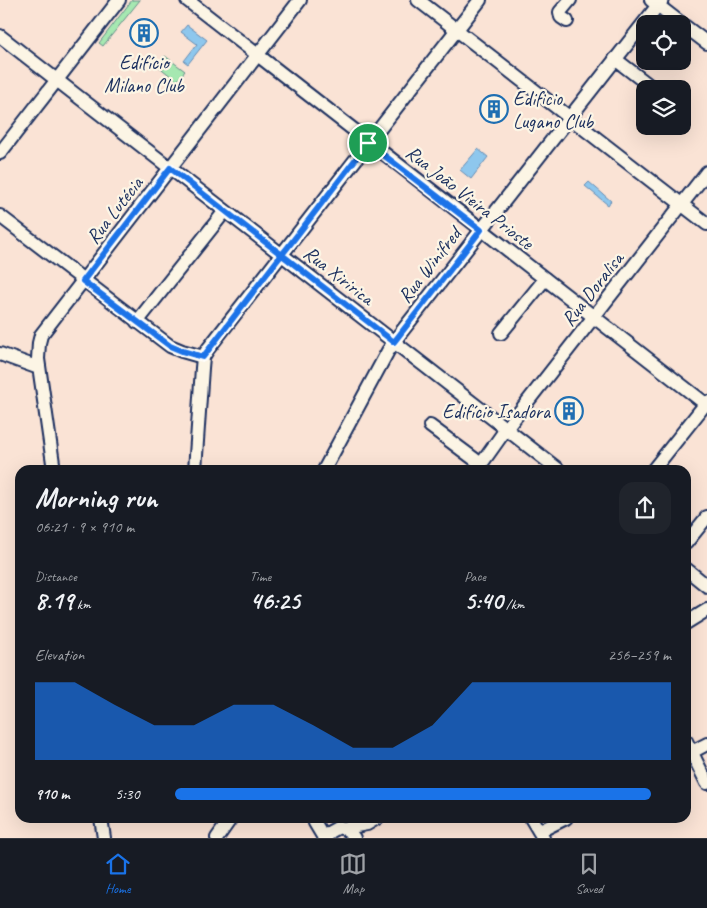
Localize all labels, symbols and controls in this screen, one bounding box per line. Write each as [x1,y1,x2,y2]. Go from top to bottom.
map controls [636,15,691,135]
button: locate [636,15,691,70]
building icon: Edifício Milano Club [129,18,159,48]
place label: Edifício Milano Club [104,50,185,98]
button: layers [636,80,691,135]
place label: Edificio Lugano Club [513,86,594,134]
building icon: Edificio Lugano Club [479,94,509,124]
pin [347,122,389,164]
icon: arrive [354,129,382,157]
street label: Rua João Vieira Prioste [401,140,540,256]
street label: Rua Lutécia [80,170,150,249]
street label: Rua Winifred [392,220,468,308]
street label: Rua Xiririca [299,240,380,312]
street label: Rua Doralisa [556,246,630,331]
building icon: Edifício Isadora [554,396,584,426]
place label: Edifício Isadora [442,399,552,424]
text: Morning run [35,480,157,515]
button: share [619,482,671,534]
text: 06:21 · 9 × 910 m [35,517,134,537]
text: Distance [35,568,77,585]
text: Time [250,568,271,585]
text: Pace [464,568,486,585]
text: 8.19 [35,585,73,617]
text: 46:25 [250,585,300,617]
text: 5:40 [464,585,503,617]
text: km [73,596,90,613]
text: /km [503,596,524,613]
text: Elevation [35,645,84,665]
text: 256–259 m [608,645,671,665]
text: 910 m [35,784,69,804]
text: 5:30 [115,784,140,804]
tab: Home [104,850,132,897]
tab: Map [339,850,367,897]
tab: Saved [575,850,603,897]

